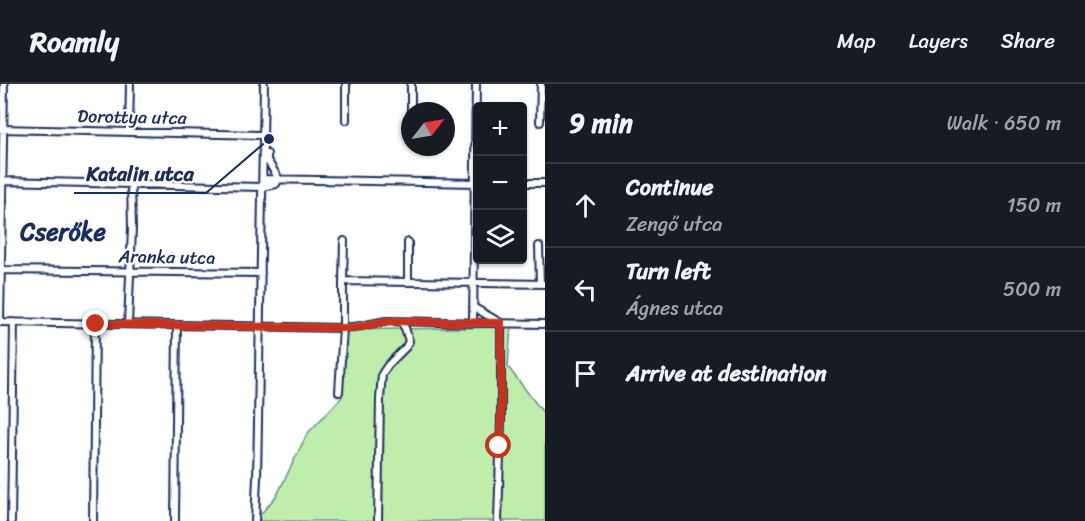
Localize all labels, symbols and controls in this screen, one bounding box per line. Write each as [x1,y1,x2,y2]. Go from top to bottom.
text: Roamly [30,17,119,66]
text: Map [837,22,876,60]
text: Layers [909,22,968,60]
text: Share [1001,22,1055,60]
street label: Dorottya utca [77,100,188,134]
text: 9 min [569,100,633,146]
north arrow [401,102,455,156]
map controls [473,102,527,264]
button: + [473,102,527,156]
text: Walk · 650 m [947,106,1061,141]
callout: Katalin utca [74,155,206,193]
button: − [473,156,527,210]
text: Katalin utca [85,157,195,192]
text: Continue [626,168,714,207]
text: 150 m [1007,188,1061,223]
icon: ahead [569,189,602,222]
text: Zengő utca [626,207,722,242]
button: layers [473,210,527,264]
district label: Cserőke [19,211,106,253]
street label: Aranka utca [117,240,216,274]
text: Turn left [626,252,711,291]
text: 500 m [1003,272,1061,307]
icon: left [569,273,602,306]
text: Ágnes utca [626,291,723,326]
route end [82,310,108,336]
text: Arrive at destination [626,354,827,393]
icon: arrive [569,357,602,390]
route start [485,432,511,458]

